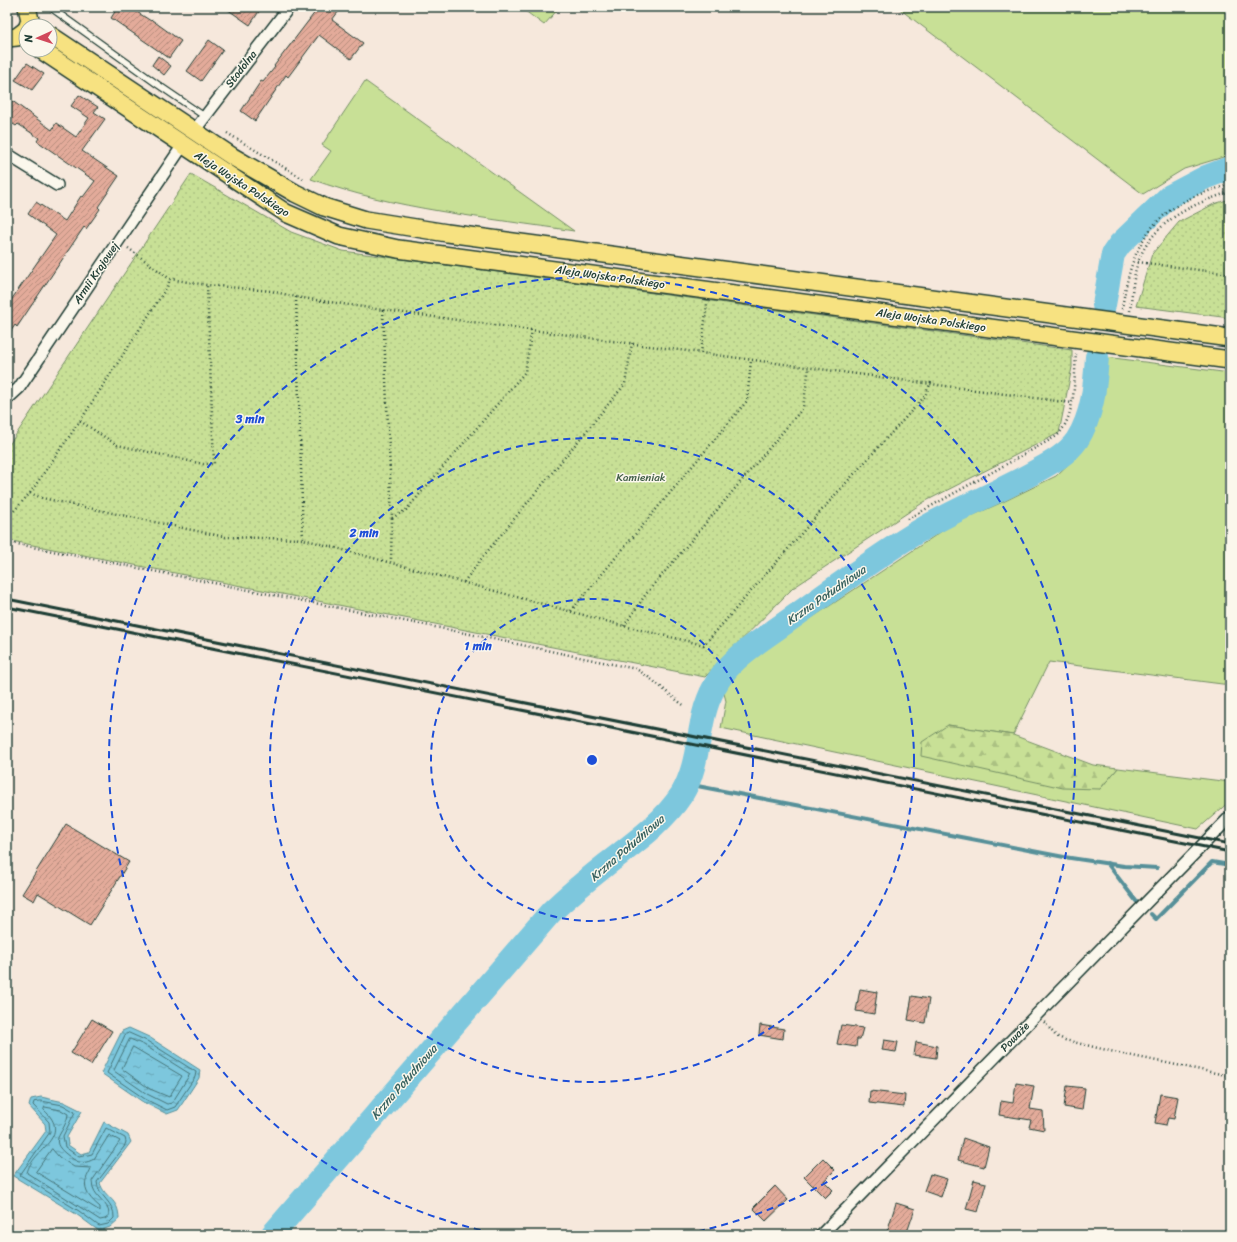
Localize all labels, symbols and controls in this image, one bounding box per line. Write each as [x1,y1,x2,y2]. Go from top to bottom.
north arrow [18,18,58,58]
text: N [19,34,38,44]
street label: Stodolna [220,46,262,92]
street label: Aleja Wojska Polskiego [190,145,294,222]
street label: Armii Krajowej [68,237,124,309]
street label: Aleja Wojska Polskiego [553,260,666,294]
street label: Aleja Wojska Polskiego [874,303,987,337]
text: 3 min [235,408,265,430]
park label: Kamieniak [616,468,666,487]
text: 2 min [348,522,379,544]
water label: Krzna Południowa [781,559,871,631]
text: 1 min [464,635,492,657]
centre of rings [585,753,599,767]
water label: Krzna Południowa [584,808,670,887]
street label: Poważe [996,1017,1035,1057]
water label: Krzna Południowa [365,1039,444,1125]

